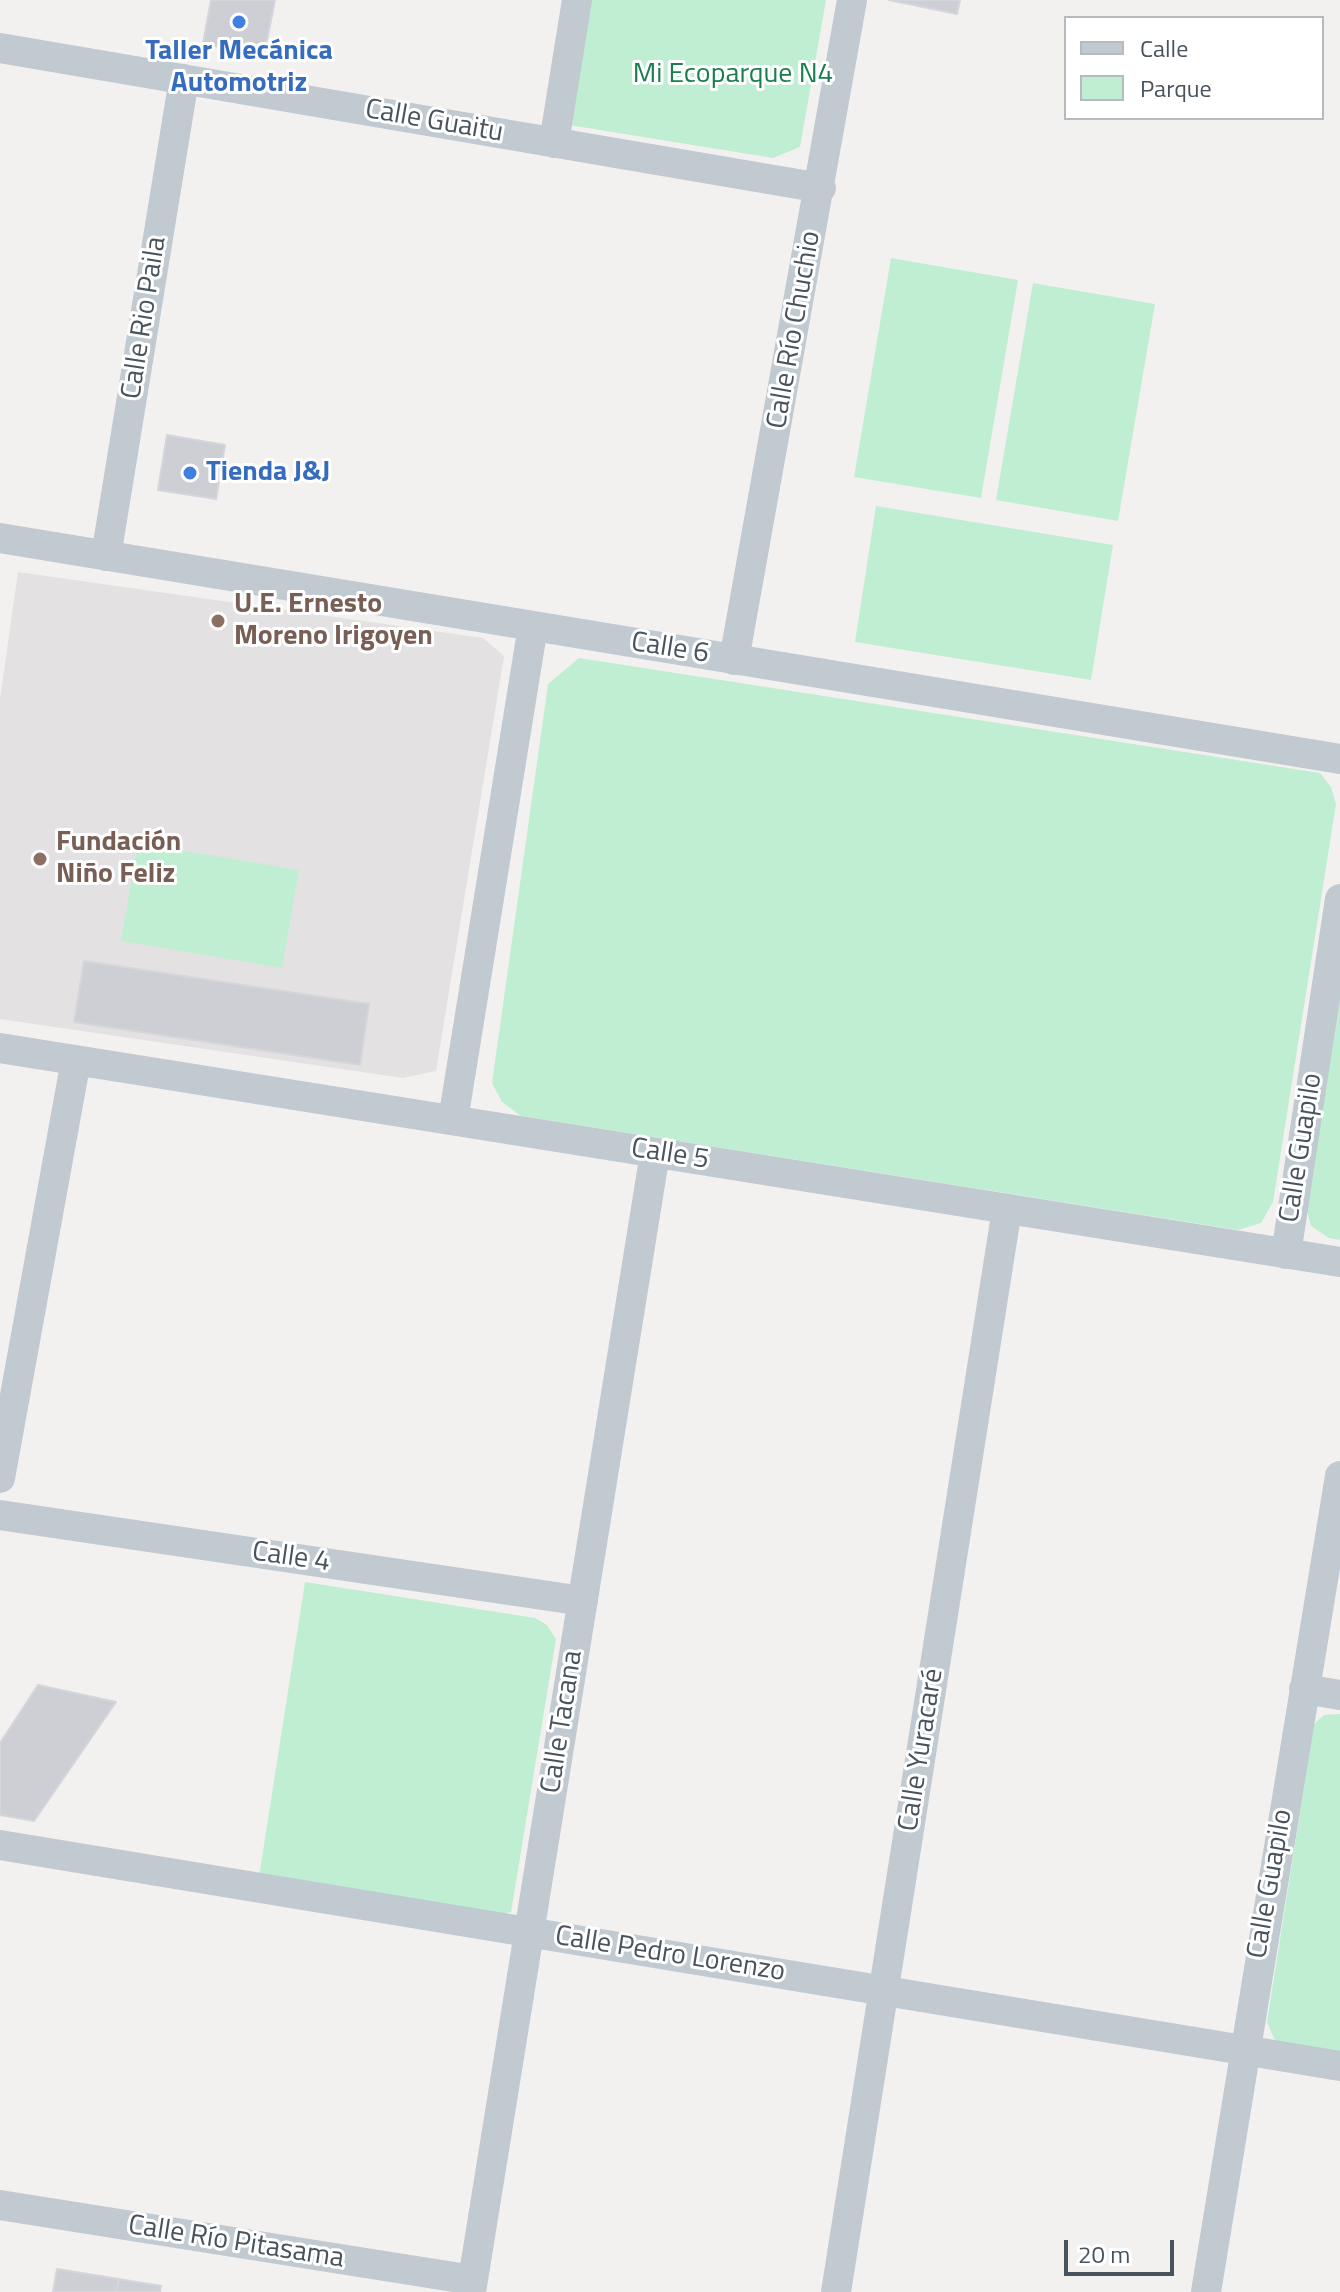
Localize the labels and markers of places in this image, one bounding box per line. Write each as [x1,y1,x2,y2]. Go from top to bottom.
marker: Taller Mecánica Automotriz [230,13,248,31]
place label: Taller Mecánica Automotriz [145,35,333,101]
place label: Tienda J&J [206,456,330,490]
marker: Tienda J&J [181,464,199,482]
place label: U.E. Ernesto Moreno Irigoyen [234,588,433,654]
marker: U.E. Ernesto Moreno Irigoyen [209,612,227,630]
place label: Fundación Niño Feliz [56,826,181,892]
marker: Fundación Niño Feliz [31,850,49,868]

